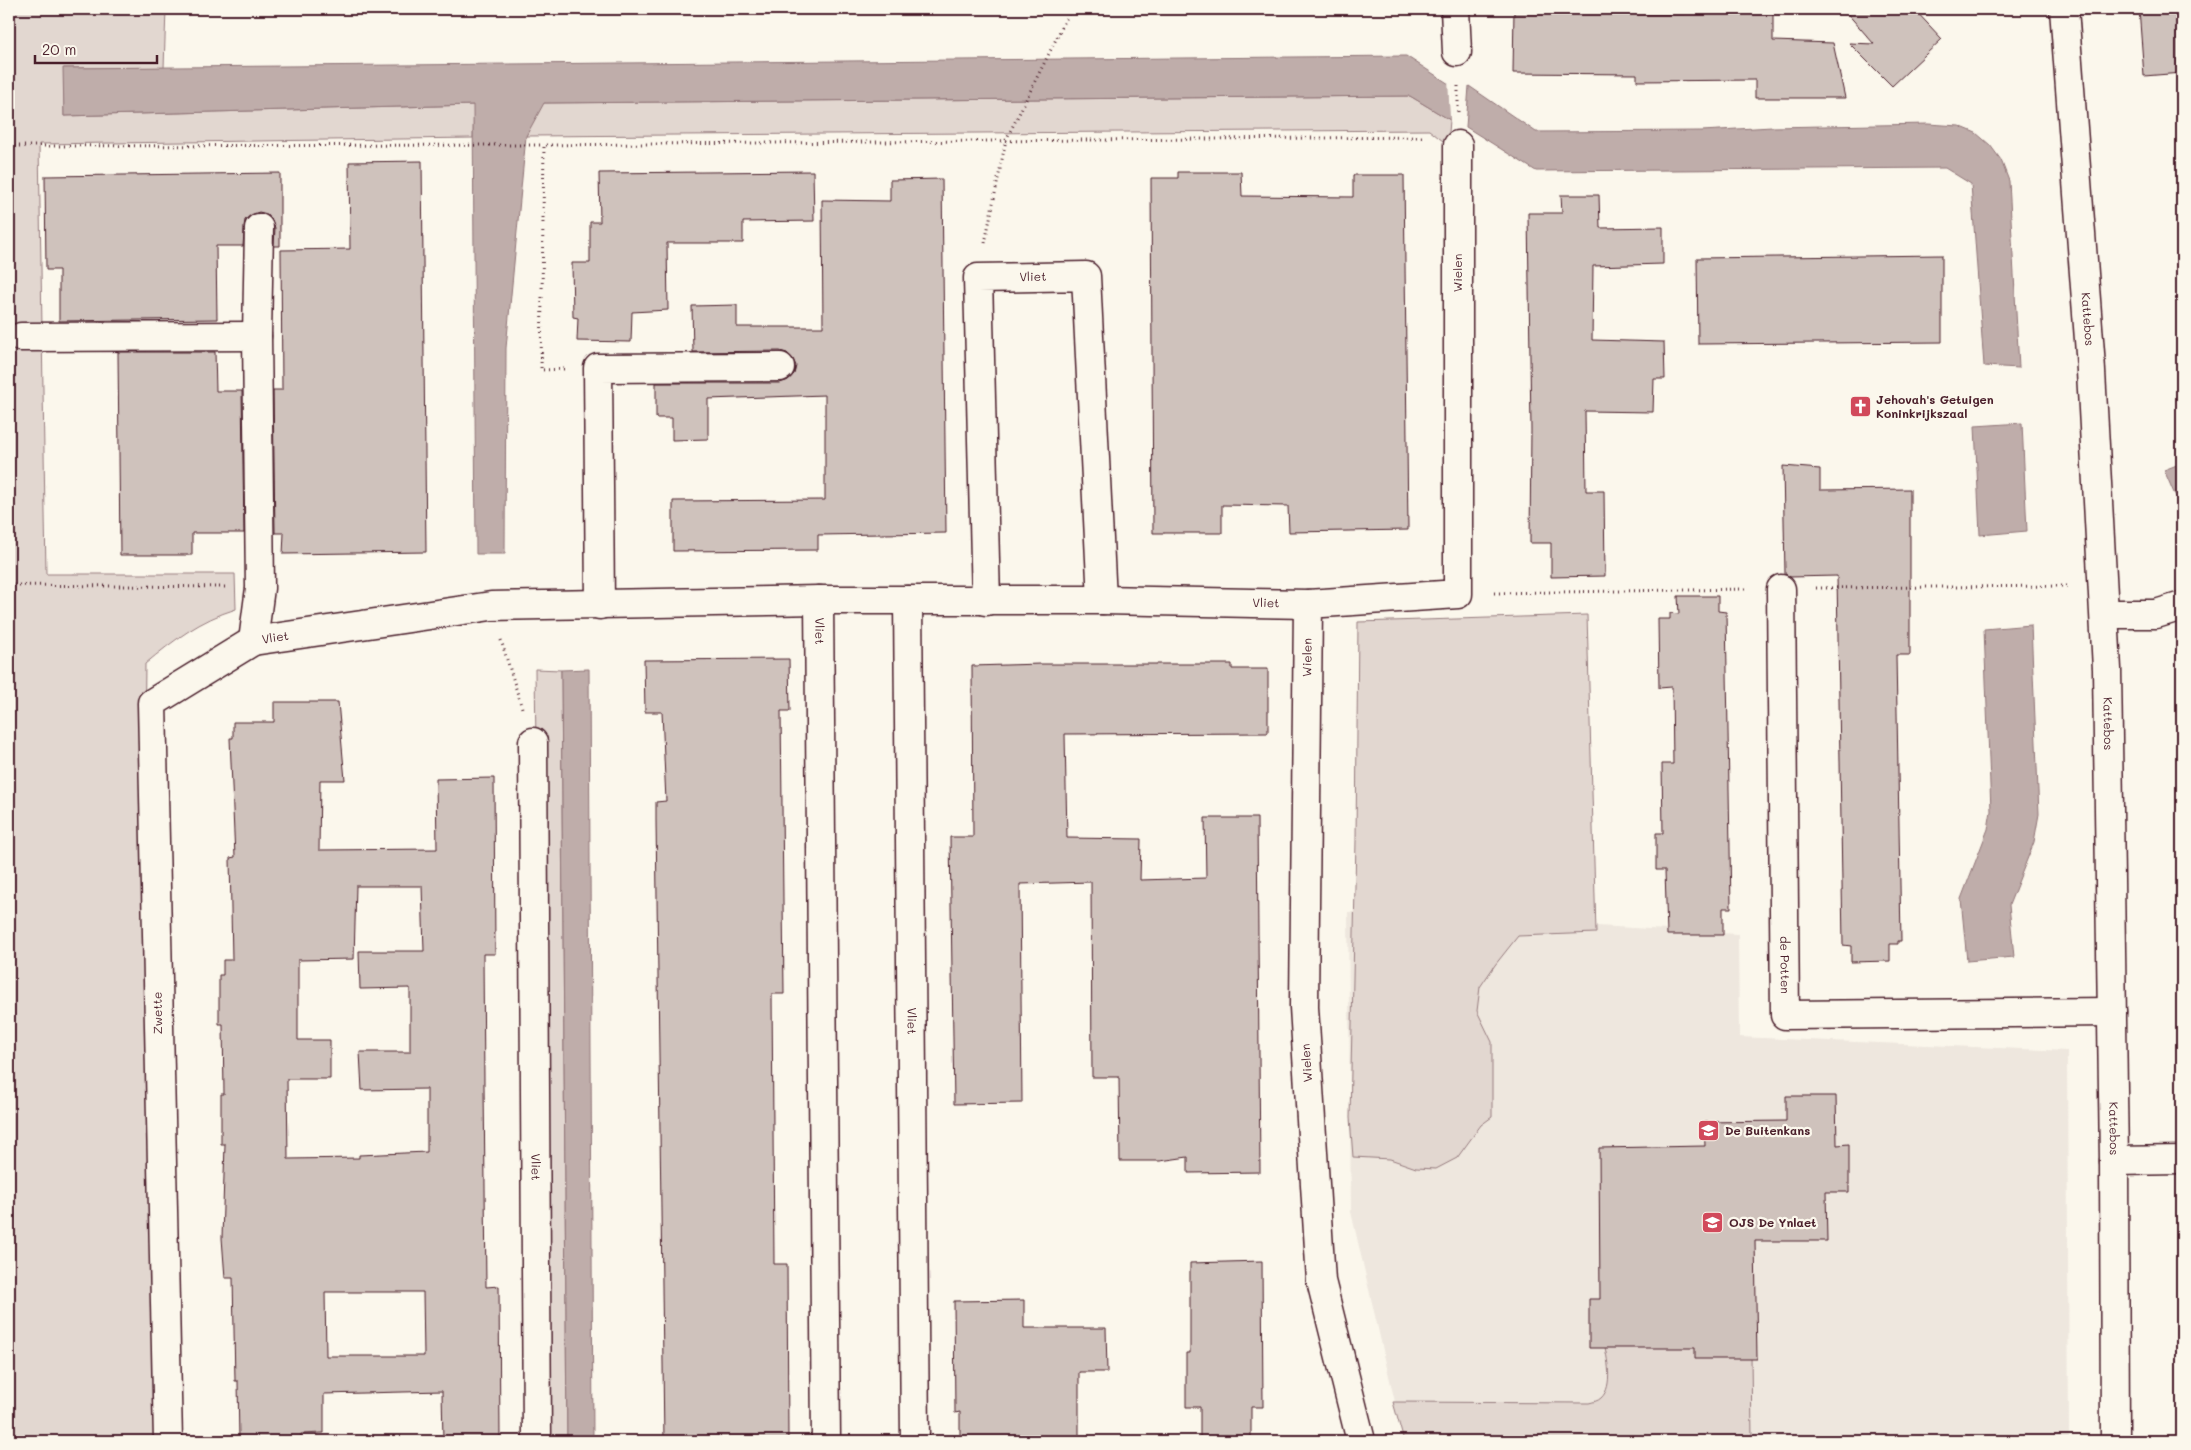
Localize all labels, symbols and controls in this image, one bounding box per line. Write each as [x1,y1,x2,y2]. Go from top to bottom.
scale bar [35,32,158,64]
text: 20 m [42,39,76,59]
street label: Wielen [1449,254,1465,292]
street label: Vliet [1019,268,1047,284]
street label: Kattebos [2078,292,2098,346]
place label: Jehovah's Getuigen Koninkrijkszaal [1876,391,1994,421]
church icon: Jehovah's Getuigen Koninkrijkszaal [1848,395,1872,419]
street label: Vliet [1252,594,1280,610]
street label: Vliet [812,617,828,645]
street label: Vliet [261,627,290,647]
street label: Wielen [1298,638,1315,677]
street label: Kattebos [2100,697,2117,751]
street label: de Potten [1777,936,1794,994]
street label: Zwette [149,991,165,1035]
street label: Vliet [904,1007,921,1035]
street label: Wielen [1297,1043,1315,1083]
street label: Kattebos [2106,1102,2123,1155]
school or university icon: De Buitenkans [1697,1119,1721,1143]
place label: De Buitenkans [1725,1122,1810,1138]
street label: Vliet [528,1153,545,1181]
school or university icon: OJS De Ynlaet [1701,1211,1725,1235]
place label: OJS De Ynlaet [1729,1214,1816,1230]

